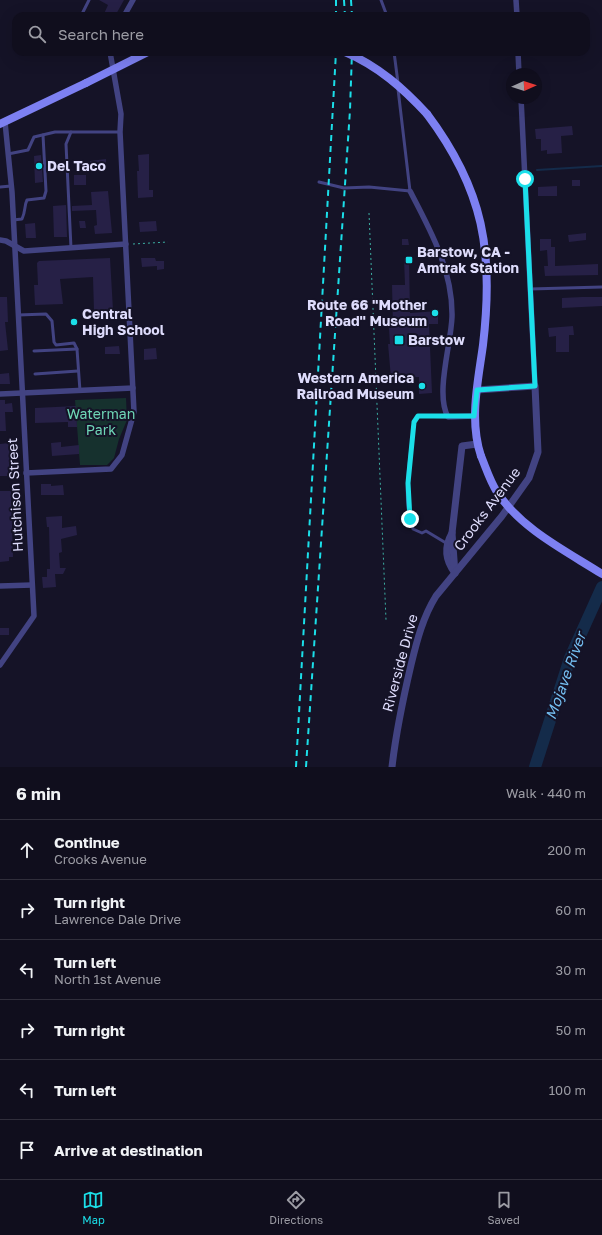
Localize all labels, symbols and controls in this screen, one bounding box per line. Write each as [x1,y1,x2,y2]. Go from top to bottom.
search box [12,12,590,56]
icon: search [26,23,48,45]
text: Search here [58,25,144,43]
north arrow [506,68,542,104]
place label: Del Taco [47,157,106,174]
marker: Del Taco [34,161,44,171]
route start [516,170,534,188]
place label: Barstow, CA - Amtrak Station [417,243,519,276]
marker: Barstow, CA - Amtrak Station [404,255,414,265]
place label: Route 66 "Mother Road" Museum [307,296,428,329]
place label: Central High School [82,305,165,338]
marker: Route 66 "Mother Road" Museum [430,308,440,318]
marker: Central High School [69,317,79,327]
place label: Barstow [408,331,465,348]
marker: Barstow [393,334,405,346]
place label: Western America Railroad Museum [296,369,414,402]
marker: Western America Railroad Museum [417,381,427,391]
park label: Waterman Park [67,405,135,438]
street label: Hutchison Street [3,438,26,552]
street label: Crooks Avenue [450,464,523,554]
route end [401,510,419,528]
street label: Riverside Drive [378,612,421,714]
water label: Mojave River [541,628,591,722]
text: 6 min [16,783,61,804]
text: Walk · 440 m [506,785,586,801]
text: Continue [54,833,120,851]
icon: ahead [16,839,38,861]
text: 200 m [548,842,586,858]
text: Crooks Avenue [54,851,147,867]
text: Turn right [54,893,125,911]
icon: right [16,899,38,921]
text: 60 m [555,902,586,918]
text: Lawrence Dale Drive [54,911,181,927]
text: Turn left [54,953,116,971]
icon: left [16,959,38,981]
text: 30 m [556,962,586,978]
text: North 1st Avenue [54,971,161,987]
icon: right [16,1019,38,1041]
text: Turn right [54,1021,125,1039]
text: 50 m [556,1022,586,1038]
icon: left [16,1079,38,1101]
text: Turn left [54,1081,116,1099]
text: 100 m [549,1082,586,1098]
icon: arrive [16,1139,38,1161]
text: Arrive at destination [54,1141,203,1159]
tab: Map [82,1189,105,1226]
tab: Directions [269,1189,323,1226]
tab: Saved [488,1189,520,1226]

